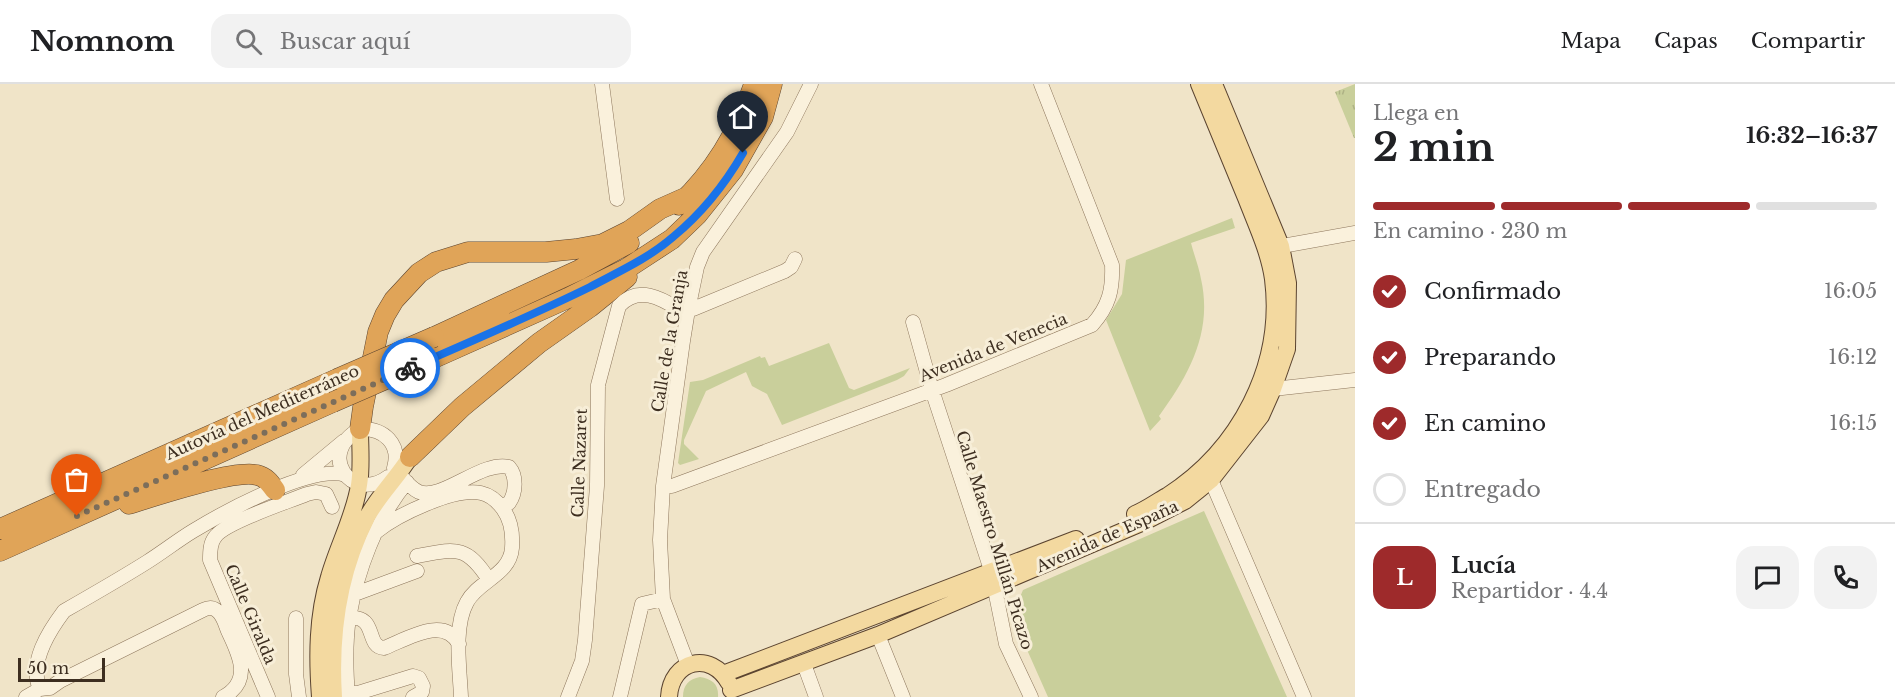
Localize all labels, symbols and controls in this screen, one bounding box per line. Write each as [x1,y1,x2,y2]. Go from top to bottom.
search box [211,14,631,68]
text: Nomnom [30,24,175,59]
icon: search [232,25,265,58]
text: Buscar aquí [280,28,410,55]
text: Mapa [1561,28,1621,54]
text: Capas [1654,28,1718,54]
text: Compartir [1751,28,1865,54]
pin [717,91,768,153]
icon: home [726,100,759,133]
text: Llega en [1373,101,1459,125]
text: 16:32–16:37 [1746,122,1877,149]
text: 2 min [1373,123,1494,172]
text: En camino · 230 m [1373,219,1567,243]
street label: Calle de la Granja [647,268,691,414]
icon: check [1373,275,1406,308]
text: Confirmado [1424,278,1561,305]
text: 16:05 [1824,279,1877,303]
street label: Avenida de Venecia [915,308,1070,386]
courier [380,338,440,398]
icon: check [1373,341,1406,374]
text: Preparando [1424,344,1556,371]
text: 16:12 [1828,345,1877,369]
icon: bike [394,352,427,385]
street label: Autovía del Mediterráneo [161,360,362,464]
icon: check [1373,407,1406,440]
street label: Calle Nazaret [567,408,591,518]
text: En camino [1424,410,1546,437]
text: 16:15 [1829,411,1877,435]
street label: Calle Maestro Millán Picazo [952,428,1038,652]
pin [51,454,102,516]
icon: bag [60,463,93,496]
text: Entregado [1424,476,1541,503]
street label: Avenida de España [1032,496,1181,577]
button: chat [1736,546,1799,609]
button: phone [1814,546,1877,609]
text: Lucía [1451,552,1516,579]
street label: Calle Giralda [221,561,281,667]
text: L [1396,564,1413,591]
text: Repartidor · 4.4 [1451,579,1608,603]
scale bar [18,655,105,682]
text: 50 m [27,658,69,678]

